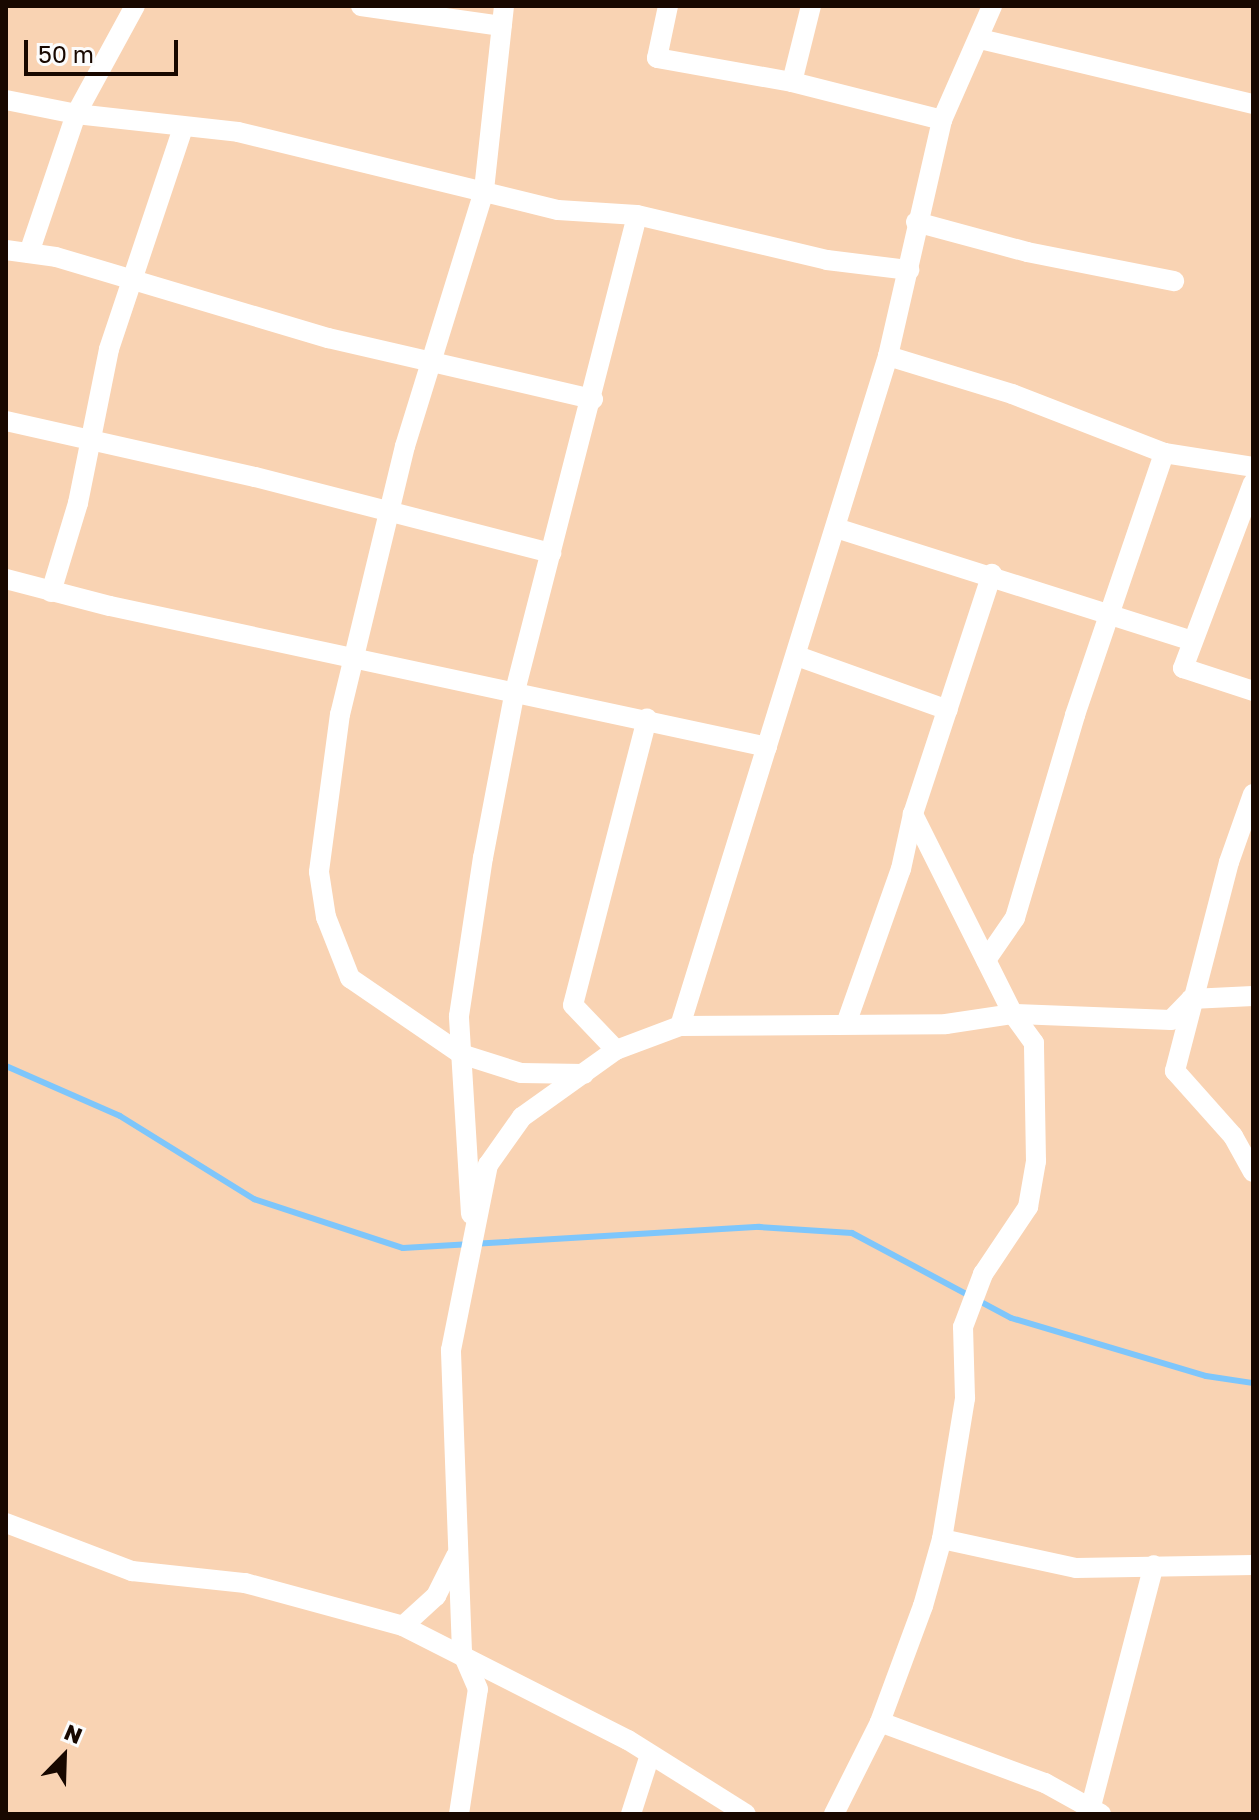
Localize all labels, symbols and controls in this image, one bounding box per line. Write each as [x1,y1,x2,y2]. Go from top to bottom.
scale bar [28,24,182,74]
text: 50 m [38,39,94,68]
north arrow [24,1716,104,1796]
text: N [61,1718,87,1749]

